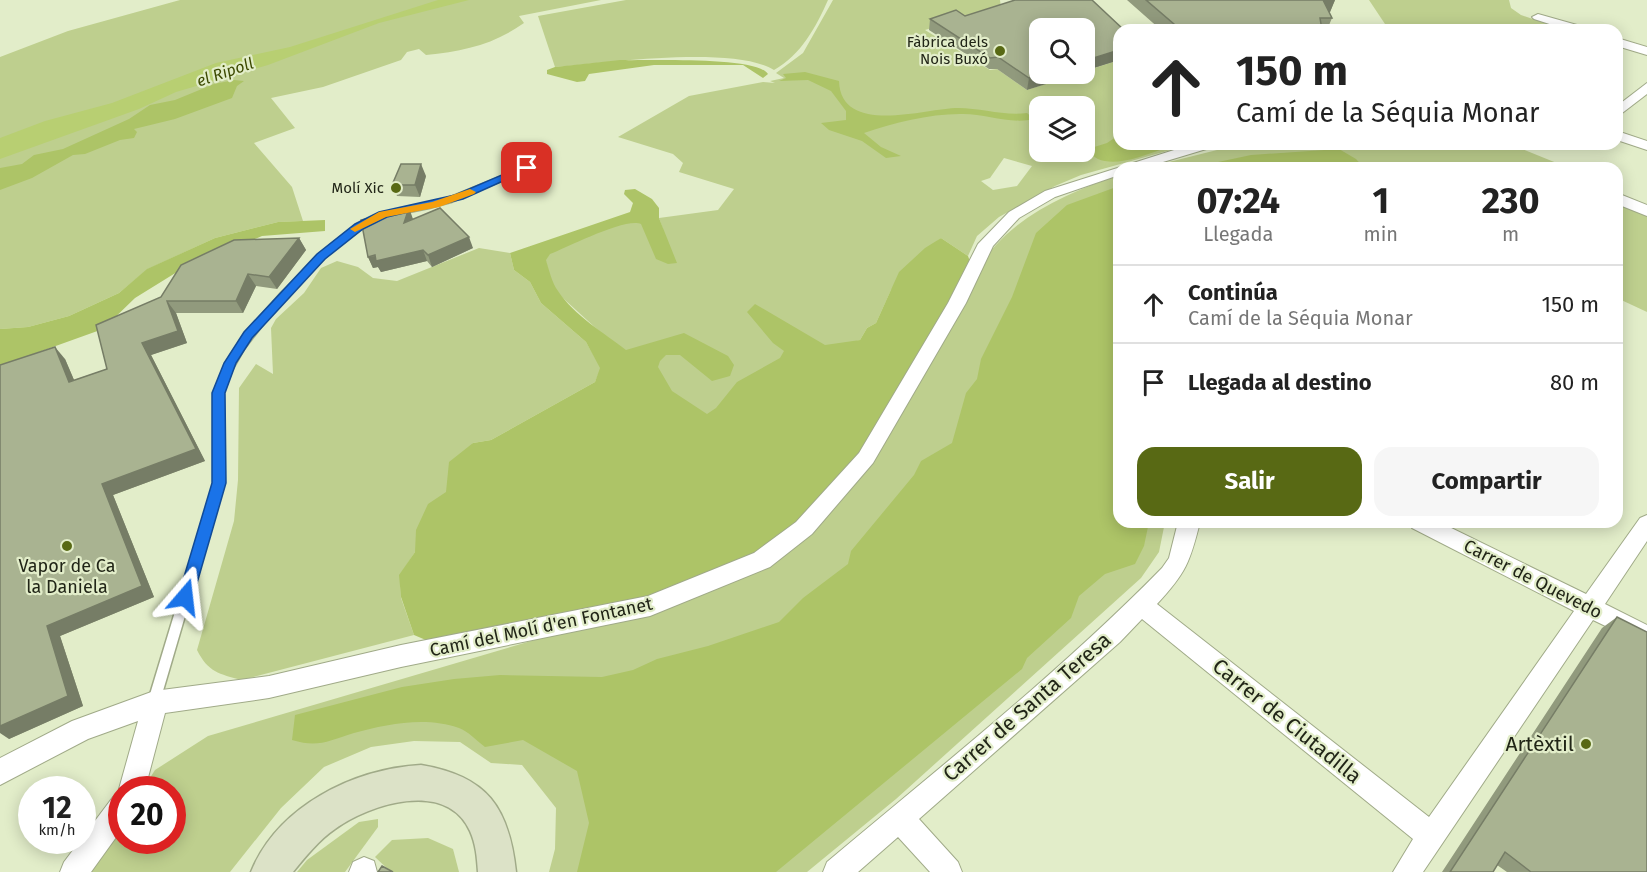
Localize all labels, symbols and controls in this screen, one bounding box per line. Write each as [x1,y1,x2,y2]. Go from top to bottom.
map controls [1029,18,1095,162]
button: search [1029,18,1095,84]
place label: Fàbrica dels Nois Buxó [907,33,988,68]
marker: Fàbrica dels Nois Buxó [993,44,1007,58]
text: 150 m [1236,46,1348,96]
icon: ahead [1137,48,1215,126]
water label: el Ripoll [194,53,256,91]
button: layers [1029,96,1095,162]
text: Camí de la Séquia Monar [1236,97,1540,129]
pin [501,142,552,193]
icon: arrive [510,151,543,184]
place label: Molí Xic [331,179,384,197]
text: 07:24 [1196,179,1280,223]
text: 1 [1372,179,1389,223]
text: 230 [1481,179,1540,223]
marker: Molí Xic [389,181,403,195]
text: Llegada [1203,222,1273,246]
text: min [1364,222,1398,246]
text: m [1502,222,1519,246]
text: Continúa [1188,279,1278,306]
icon: ahead [1137,288,1170,321]
text: 150 m [1541,291,1599,318]
text: Camí de la Séquia Monar [1188,306,1413,330]
icon: arrive [1137,366,1170,399]
text: Llegada al destino [1188,369,1372,396]
text: 80 m [1550,369,1599,396]
button: Salir [1137,447,1362,516]
button: Compartir [1374,447,1599,516]
street label: Carrer de Quevedo [1460,535,1606,623]
marker: Vapor de Ca la Daniela [60,539,74,553]
place label: Vapor de Ca la Daniela [18,555,116,598]
position arrow [153,565,217,629]
street label: Camí del Molí d'en Fontanet [428,593,655,661]
street label: Carrer de Santa Teresa [938,627,1116,787]
street label: Carrer de Ciutadilla [1207,653,1367,789]
place label: Artèxtil [1505,731,1574,757]
marker: Artèxtil [1579,737,1593,751]
speed limit sign: 20 [108,776,186,854]
text: 12 [42,790,72,826]
text: km/h [38,821,76,839]

